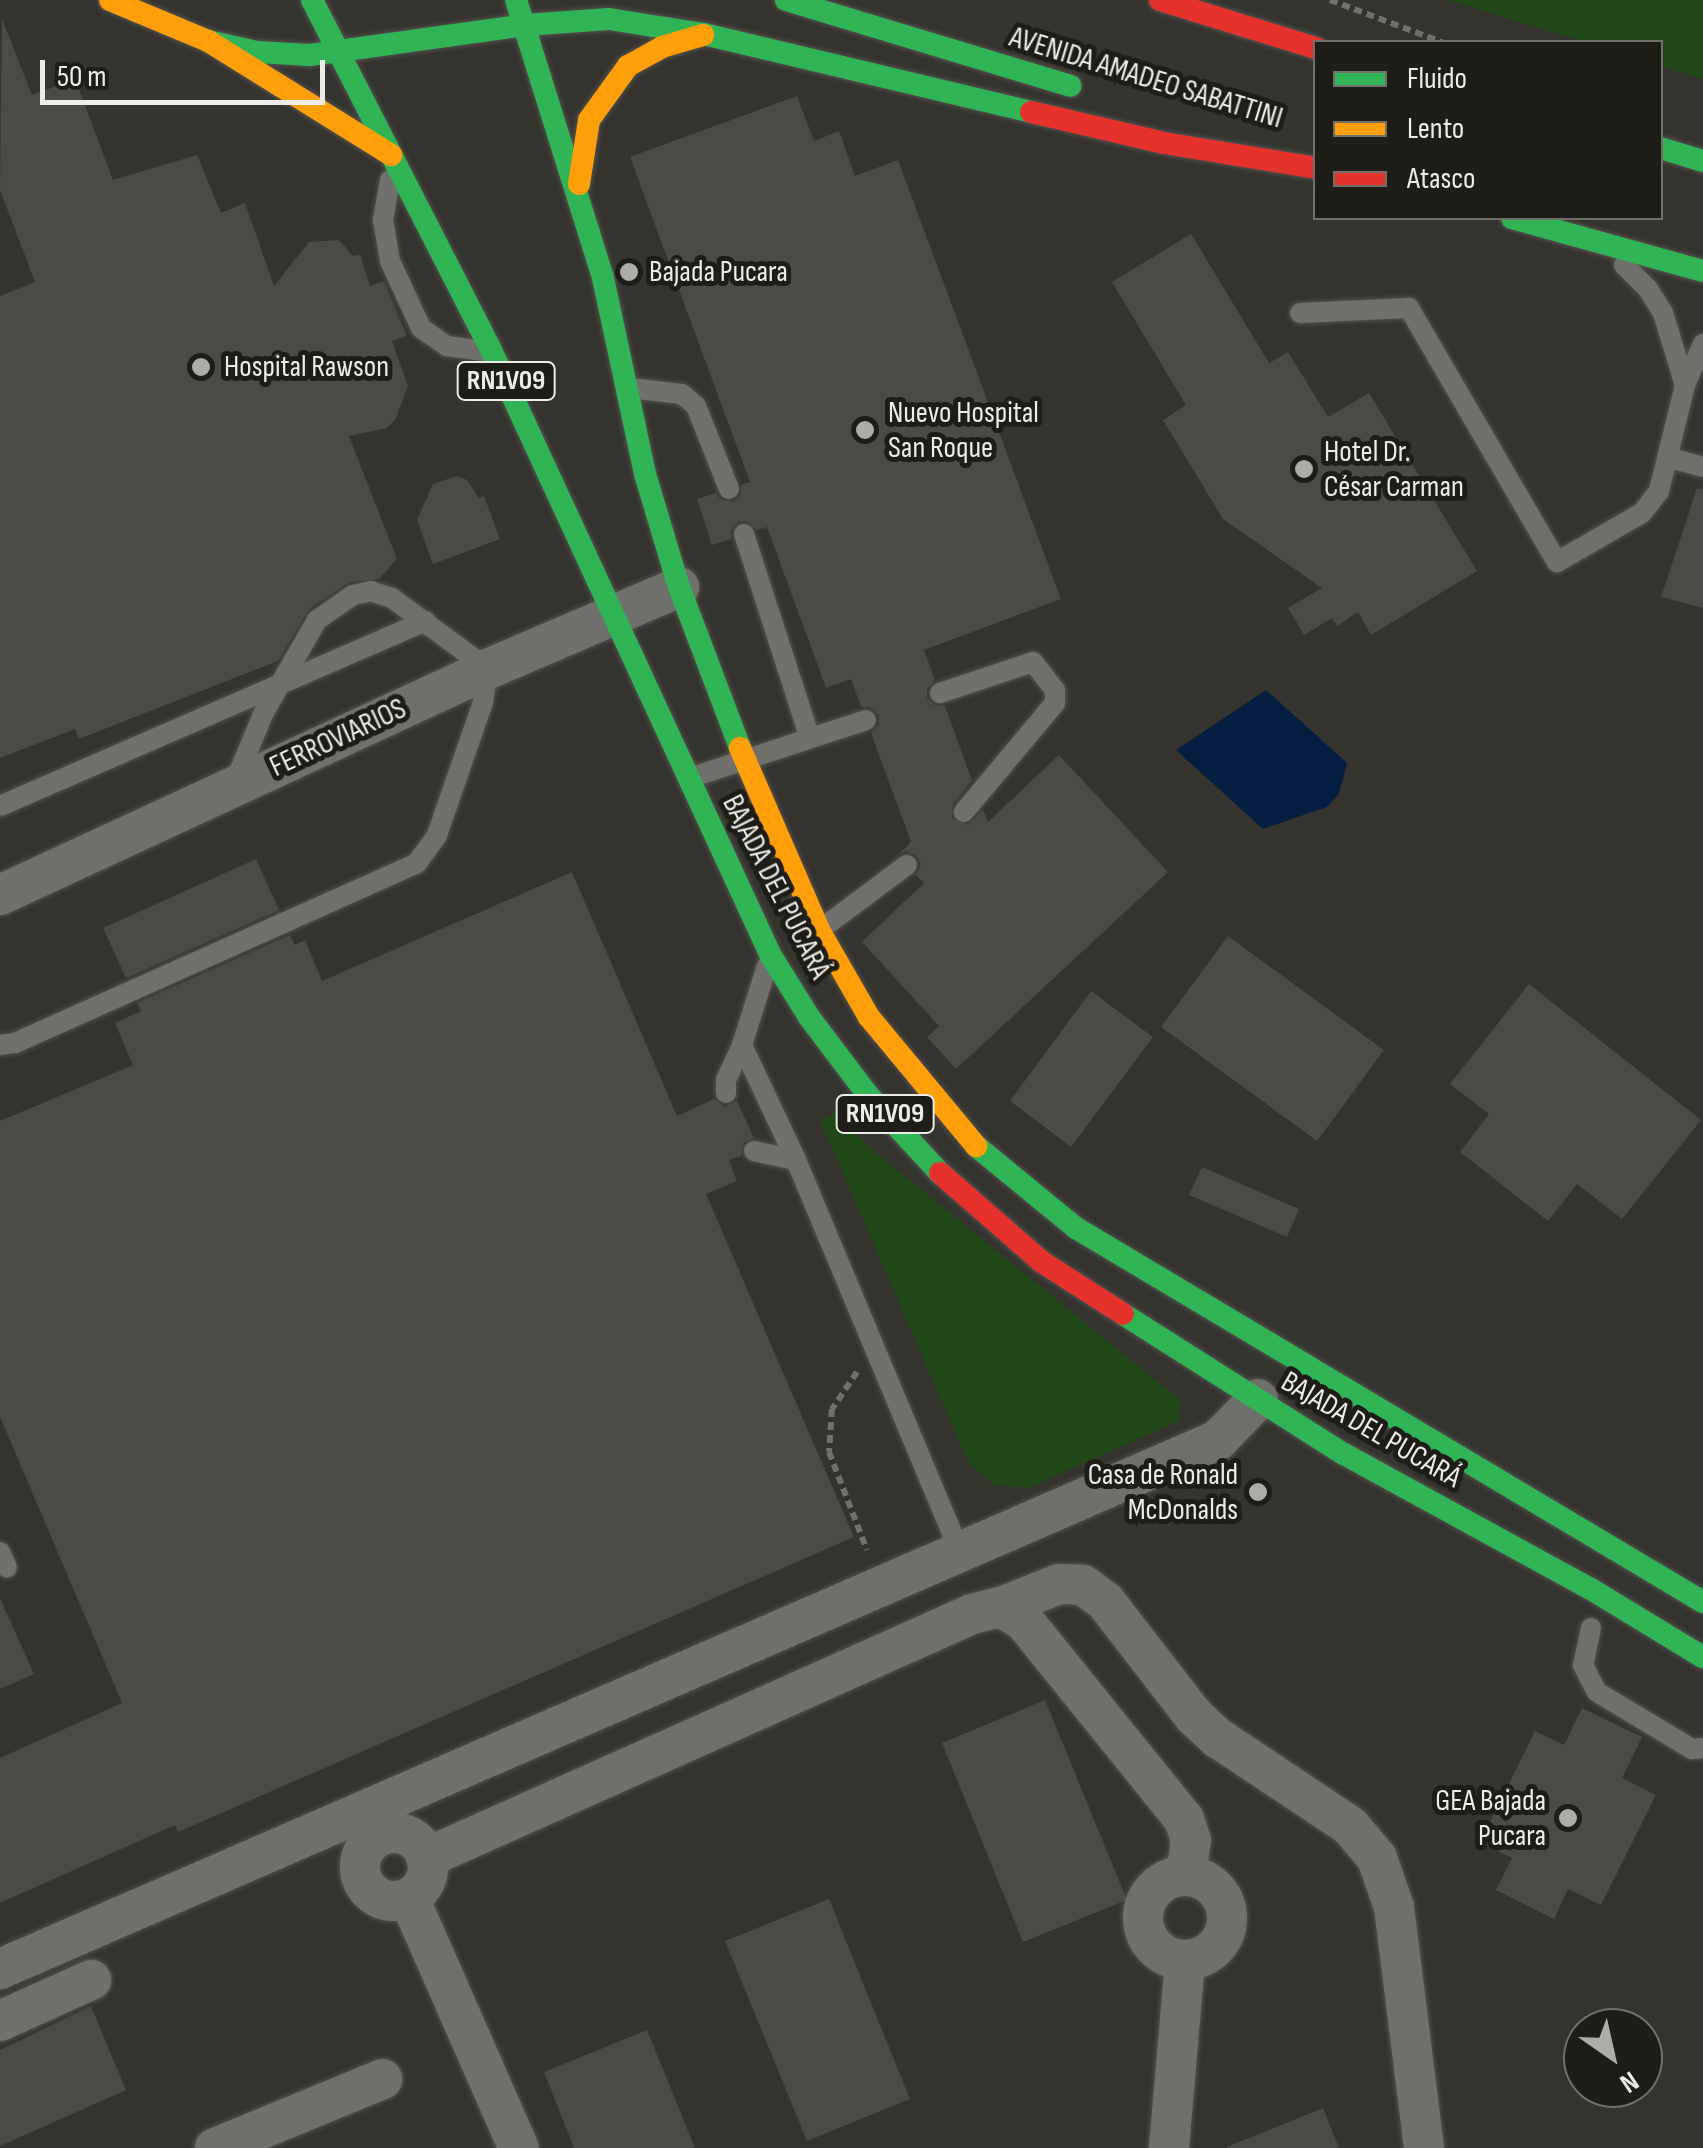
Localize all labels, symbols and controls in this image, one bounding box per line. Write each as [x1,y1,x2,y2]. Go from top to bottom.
street label: AVENIDA AMADEO SABATTINI [1005,19,1287,137]
scale bar [45,40,330,102]
legend [1313,40,1663,220]
text: 50 m [57,59,106,95]
text: Fluido [1407,61,1467,97]
text: Lento [1407,111,1464,147]
text: Atasco [1407,161,1476,197]
place label: Bajada Pucara [649,254,788,290]
marker: Bajada Pucara [618,261,640,283]
place label: Hospital Rawson [224,349,389,385]
marker: Hospital Rawson [188,354,214,380]
road number: RN1V09 [456,358,556,404]
place label: Nuevo Hospital San Roque [888,395,1039,466]
marker: Nuevo Hospital San Roque [852,417,878,443]
place label: Hotel Dr. César Carman [1324,434,1464,504]
marker: Hotel Dr. César Carman [1293,458,1315,480]
street label: FERROVIARIOS [264,691,412,785]
street label: BAJADA DEL PUCARÁ [714,789,838,985]
road number: RN1V09 [835,1091,935,1137]
street label: BAJADA DEL PUCARÁ [1275,1364,1467,1496]
place label: Casa de Ronald McDonalds [1088,1457,1238,1528]
marker: Casa de Ronald McDonalds [1247,1481,1269,1503]
place label: GEA Bajada Pucara [1435,1783,1546,1854]
marker: GEA Bajada Pucara [1555,1805,1581,1831]
north arrow [1563,2008,1663,2108]
text: N [1614,2064,1644,2099]

